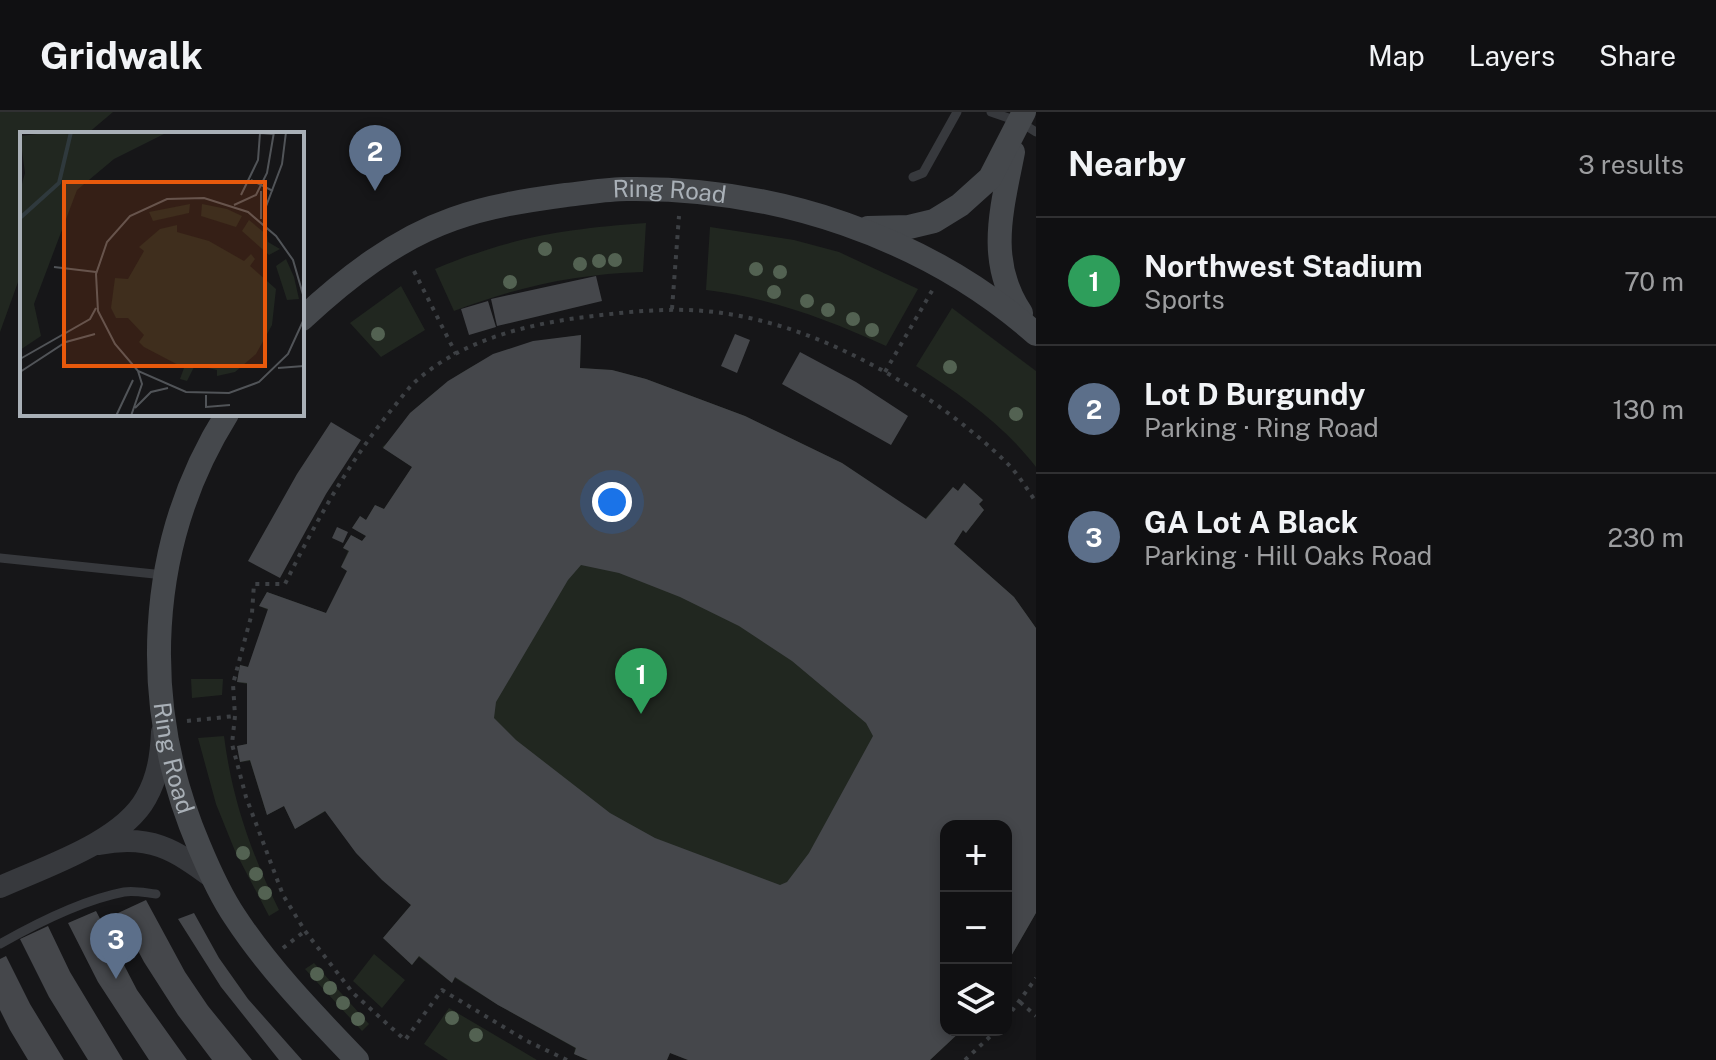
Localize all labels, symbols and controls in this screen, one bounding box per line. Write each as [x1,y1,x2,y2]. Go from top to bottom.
text: Gridwalk [40,33,203,78]
text: Map [1368,39,1425,72]
text: Layers [1469,39,1555,72]
text: Share [1599,39,1676,72]
pin: 2 [349,125,401,191]
inset map [20,132,304,416]
text: Nearby [1068,144,1186,184]
text: 3 results [1578,149,1684,180]
street label: Ring Road [612,174,728,208]
text: Northwest Stadium [1144,248,1423,284]
text: 1 [1088,266,1100,297]
text: 70 m [1624,266,1684,297]
text: Sports [1144,284,1225,315]
text: Lot D Burgundy [1144,376,1366,412]
text: 2 [1086,394,1102,425]
text: 130 m [1612,394,1684,425]
text: Parking · Ring Road [1144,412,1379,443]
your location [592,482,632,522]
text: GA Lot A Black [1144,504,1358,540]
text: 3 [1085,522,1103,553]
text: 230 m [1608,522,1684,553]
text: Parking · Hill Oaks Road [1144,540,1432,571]
pin: 1 [615,648,667,714]
street label: Ring Road [149,701,200,817]
map controls [940,820,1012,1036]
button: + [940,820,1012,892]
button: − [940,892,1012,964]
pin: 3 [90,913,142,979]
button: layers [940,964,1012,1036]

